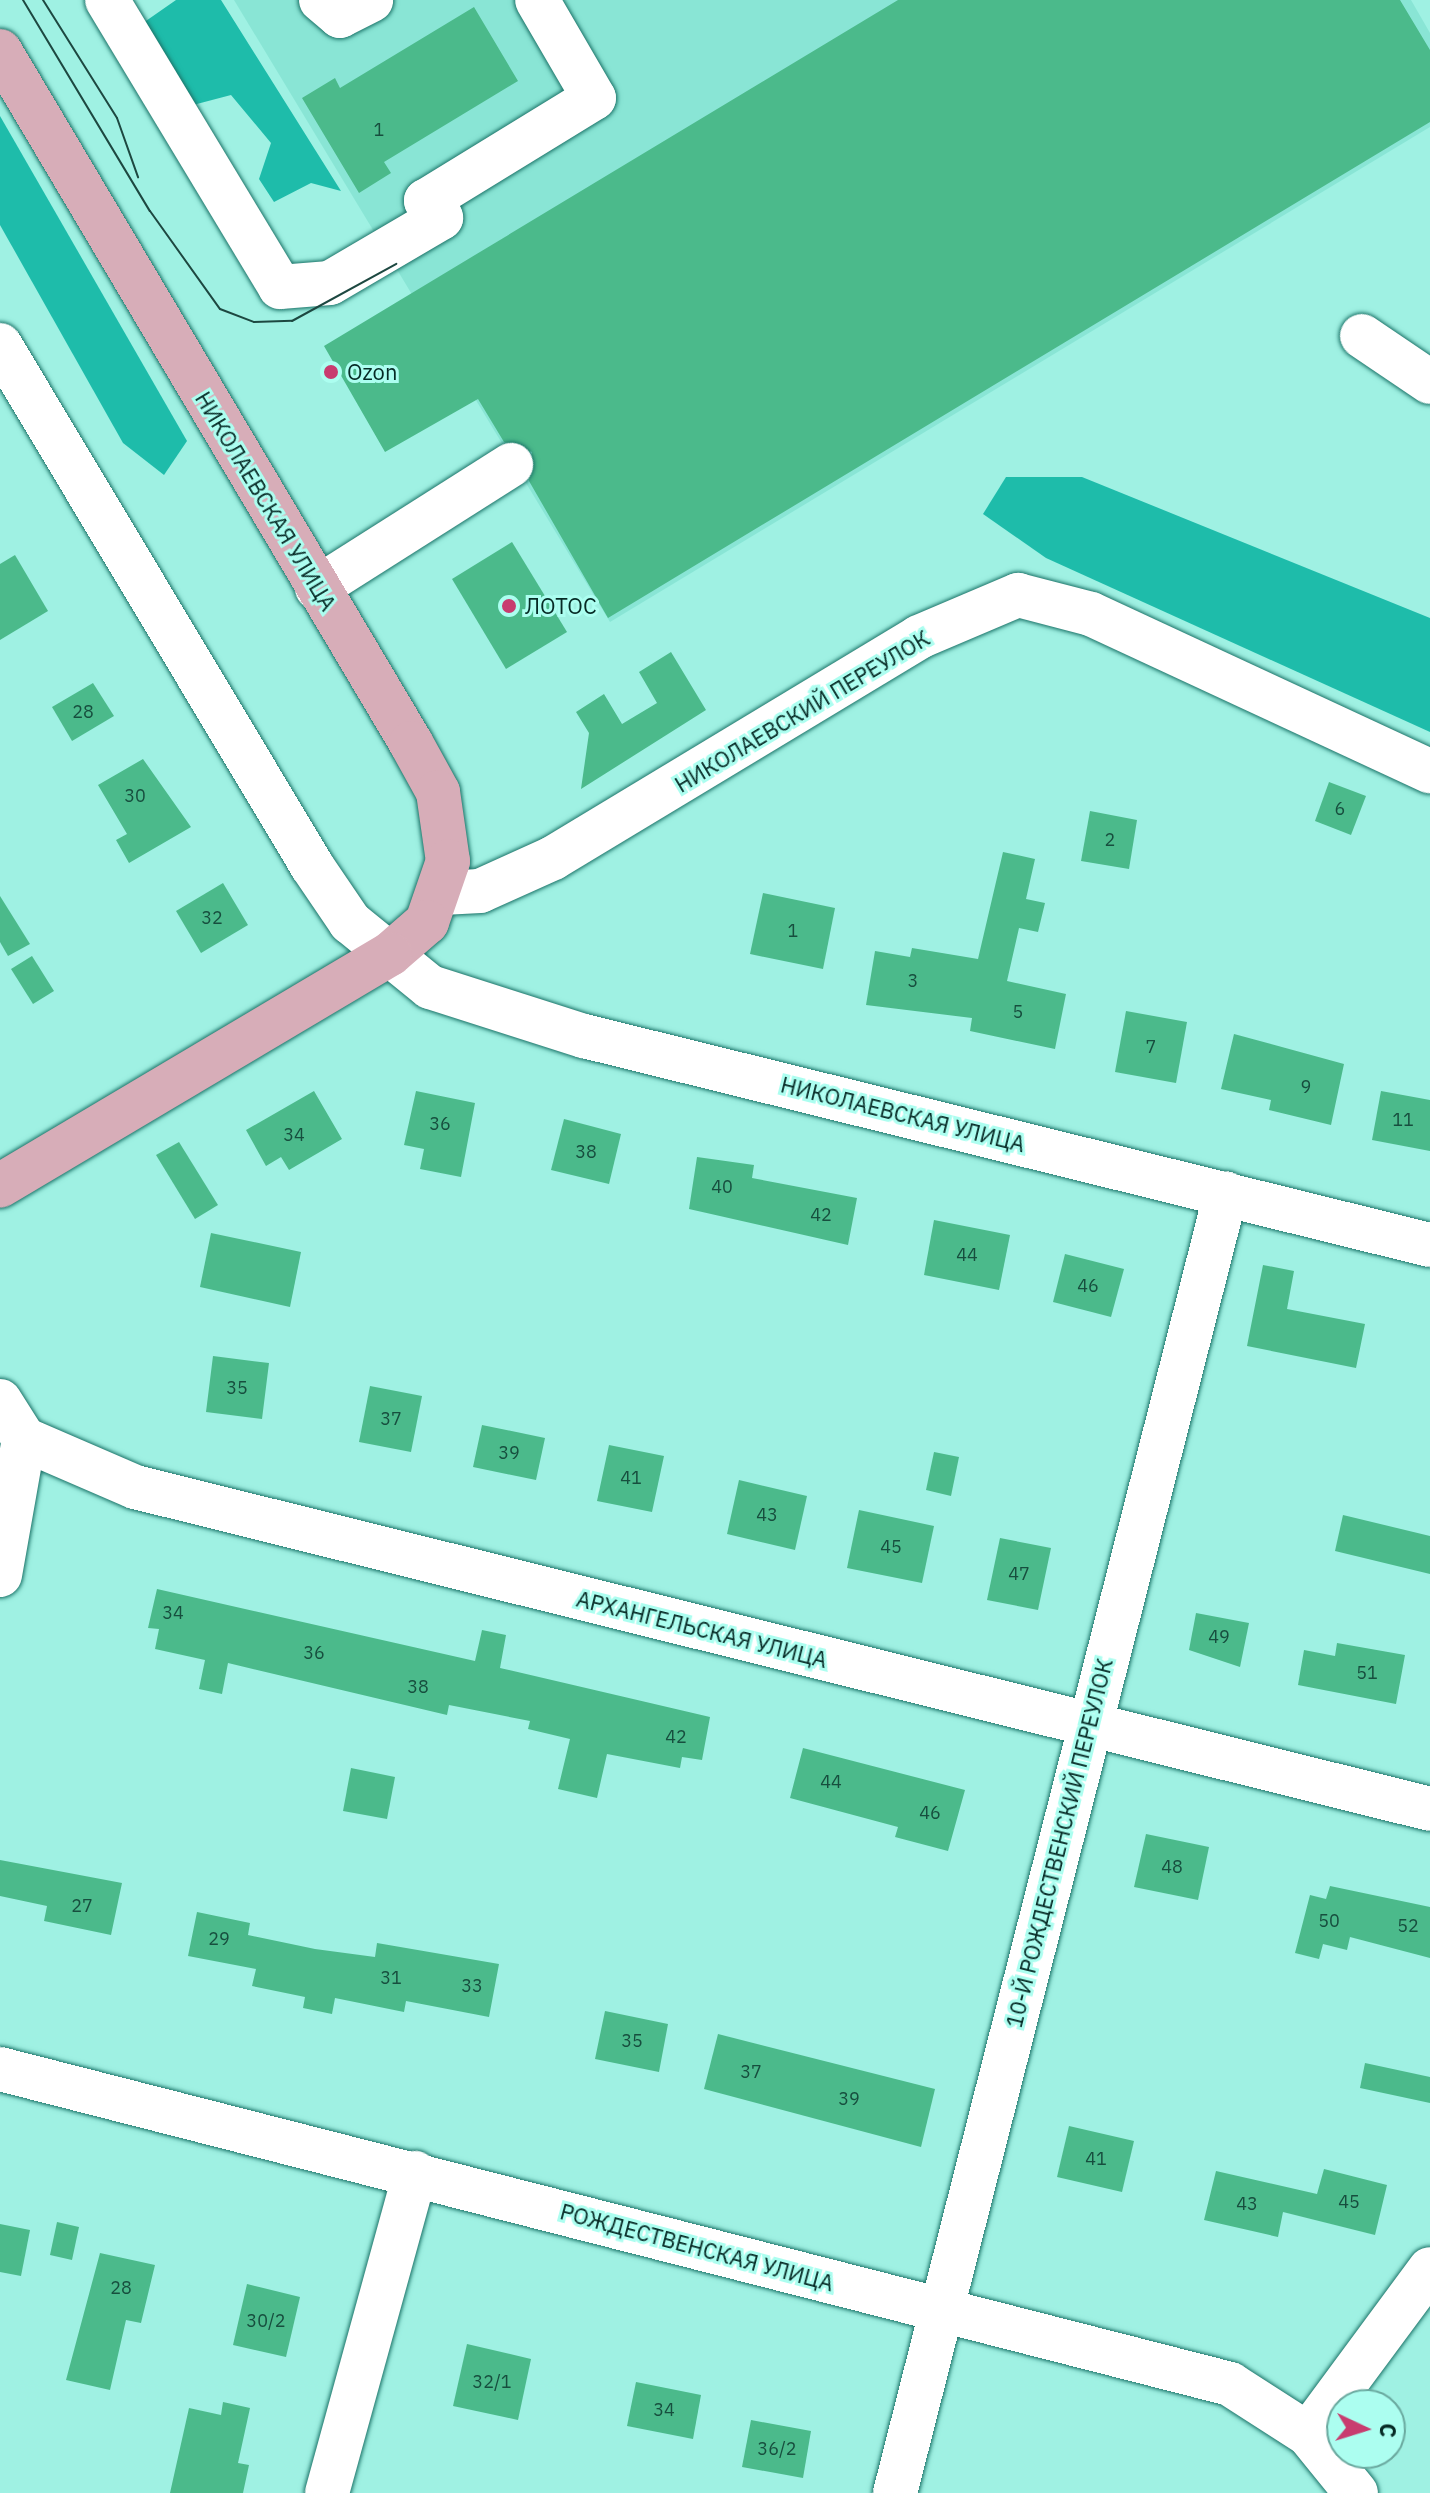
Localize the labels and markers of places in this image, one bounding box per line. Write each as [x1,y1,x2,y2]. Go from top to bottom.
place label: Ozon [347,359,397,385]
marker: Ozon [322,363,340,381]
place label: ЛОТОС [525,593,597,619]
marker: ЛОТОС [500,597,518,615]

